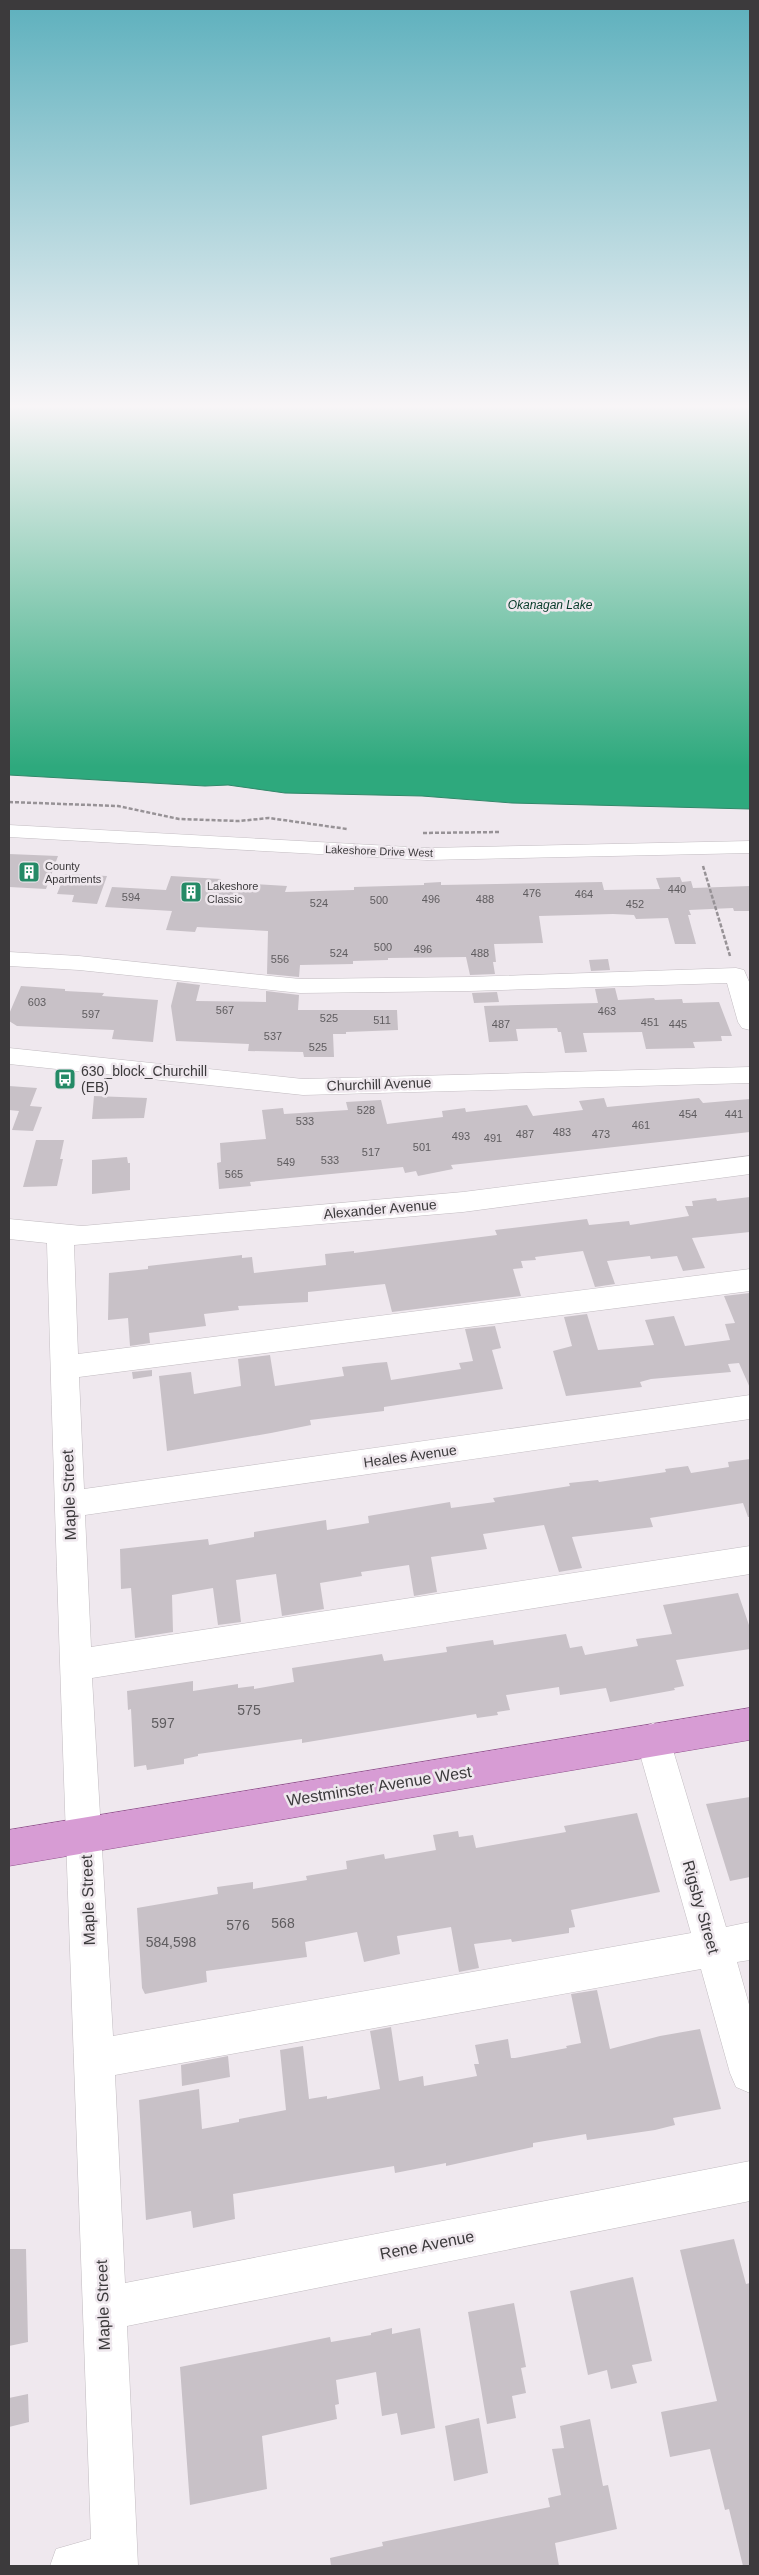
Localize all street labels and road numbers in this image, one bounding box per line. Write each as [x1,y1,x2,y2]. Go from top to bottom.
street label: Lakeshore Drive West [325,843,433,859]
street label: Churchill Avenue [326,1074,432,1094]
street label: Alexander Avenue [323,1196,437,1222]
street label: Heales Avenue [362,1442,458,1470]
street label: Maple Street [59,1449,79,1541]
street label: Westminster Avenue West [285,1763,473,1809]
street label: Maple Street [78,1854,98,1946]
street label: Rigsby Street [680,1858,723,1956]
street label: Rene Avenue [378,2227,476,2262]
street label: Maple Street [93,2259,113,2351]

